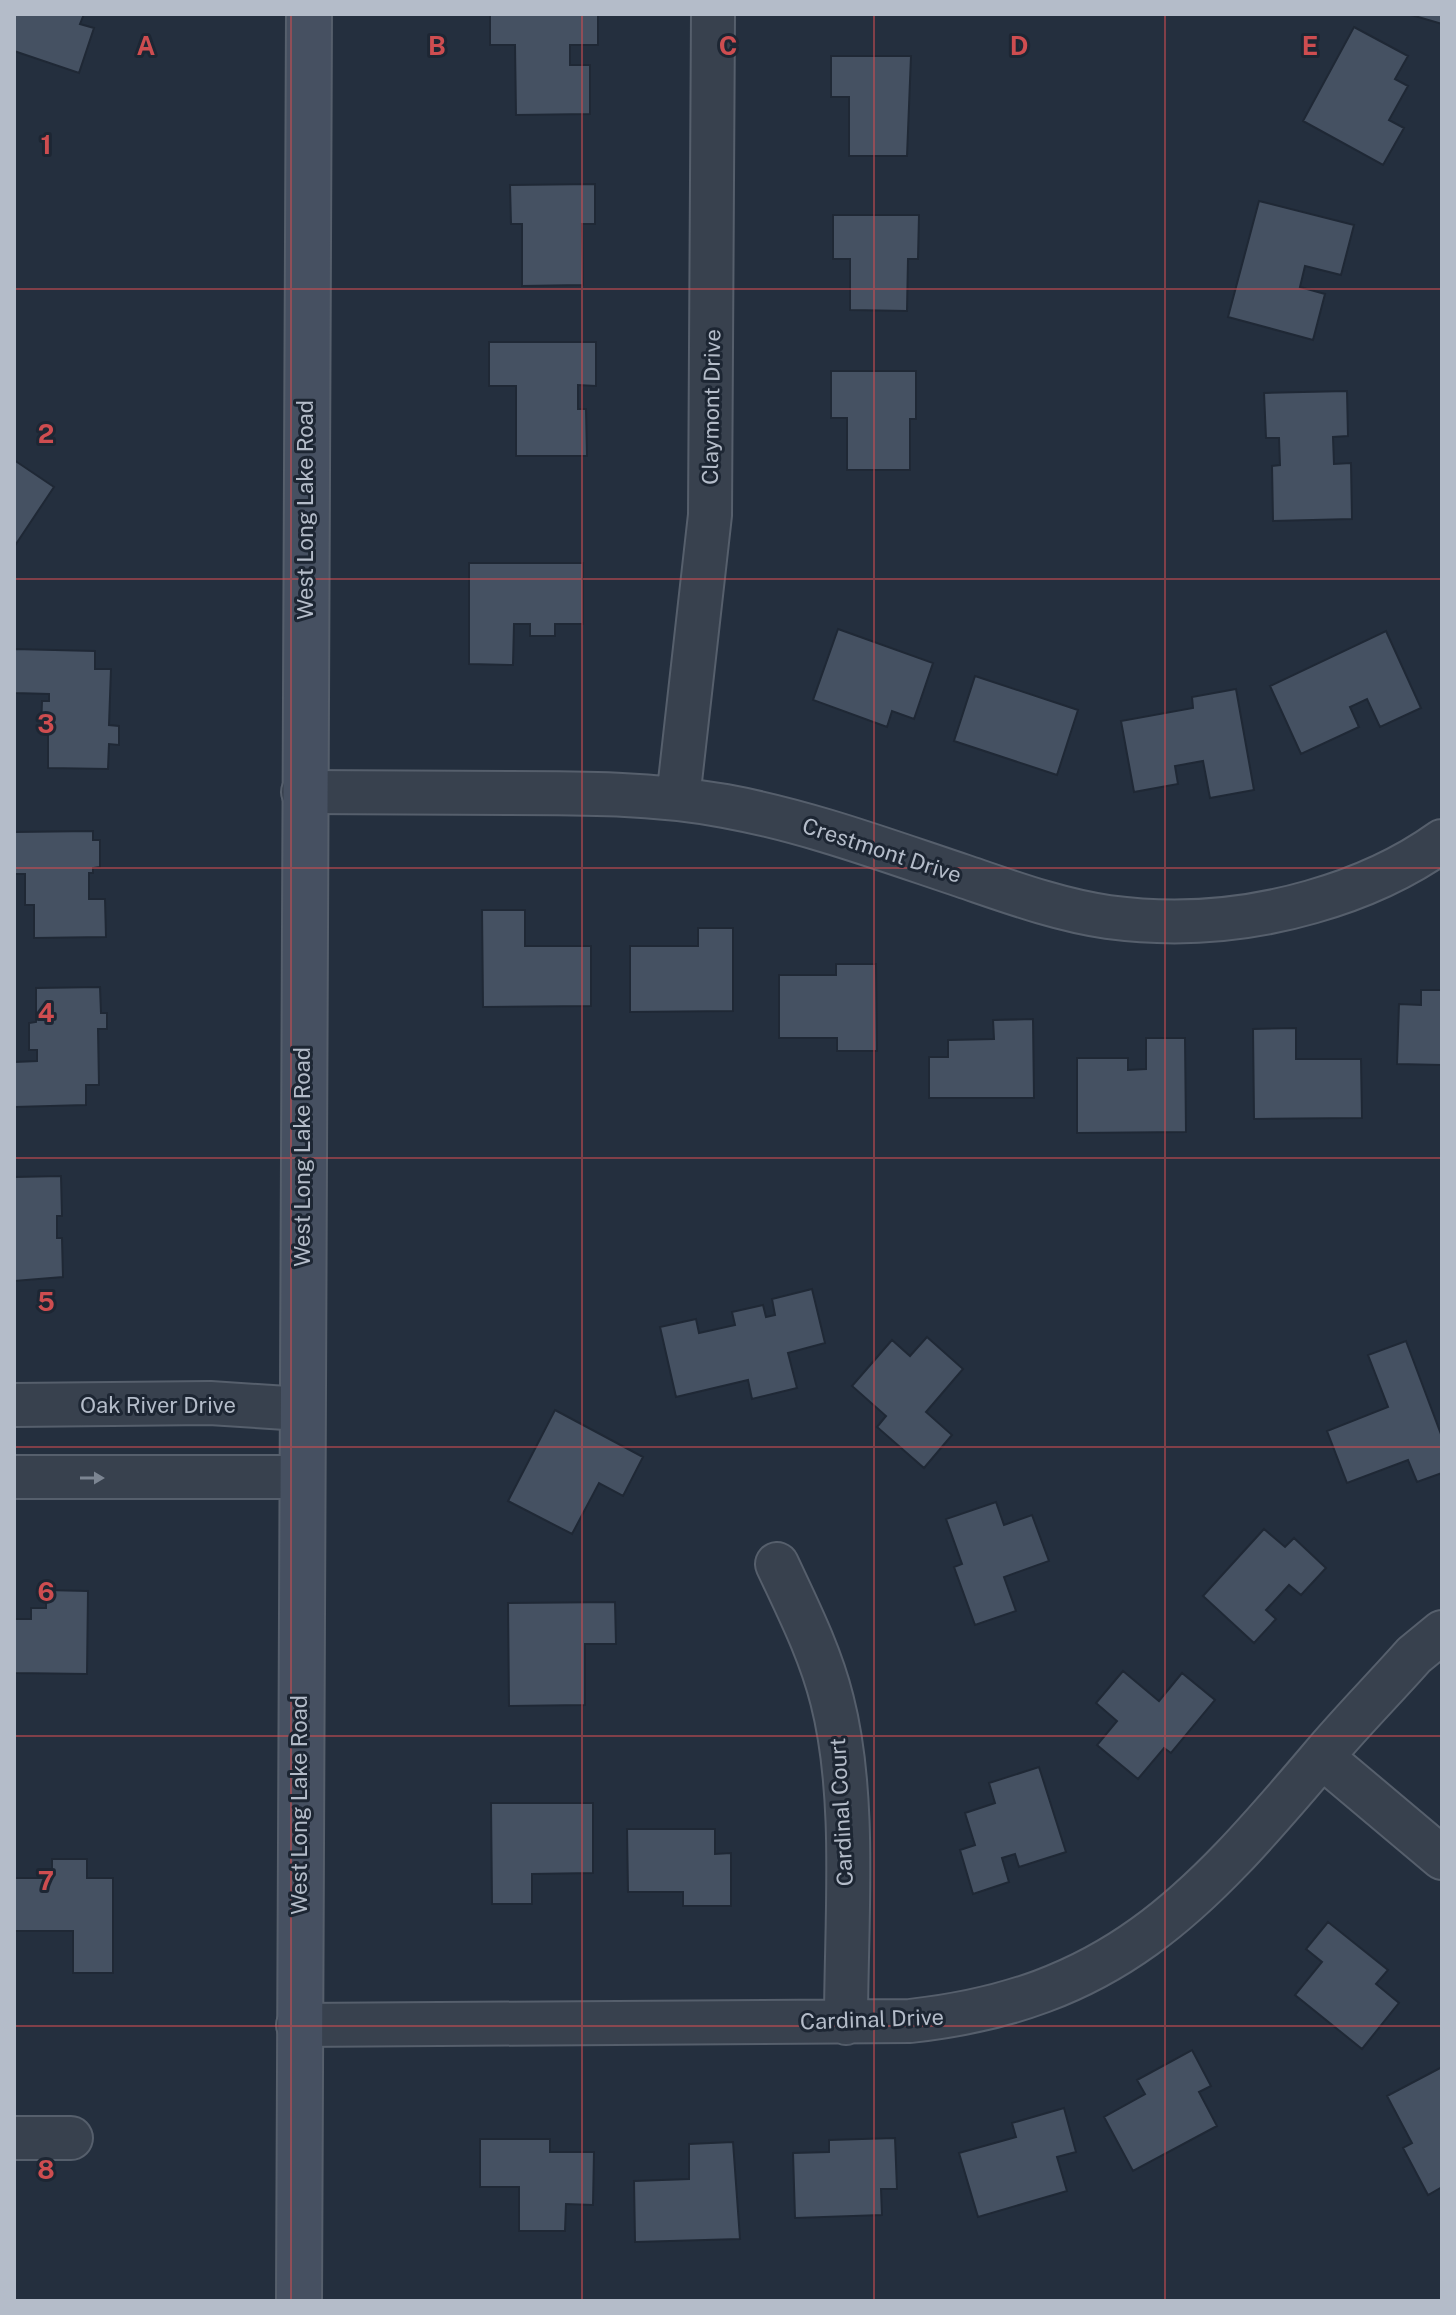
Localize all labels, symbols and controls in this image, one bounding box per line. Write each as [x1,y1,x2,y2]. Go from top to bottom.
text: A [137,30,156,61]
text: B [428,30,446,61]
text: C [719,30,737,61]
text: D [1010,30,1028,61]
text: E [1302,30,1318,61]
text: 1 [40,129,52,160]
street label: Claymont Drive [697,329,725,485]
street label: West Long Lake Road [292,400,318,620]
text: 2 [38,418,54,449]
text: 3 [37,708,55,739]
street label: Crestmont Drive [799,812,965,888]
text: 4 [37,997,55,1028]
street label: West Long Lake Road [289,1047,315,1267]
text: 5 [37,1286,55,1317]
street label: Oak River Drive [80,1392,236,1418]
one-way arrow [80,1472,105,1484]
text: 6 [37,1576,55,1607]
street label: West Long Lake Road [286,1695,312,1915]
street label: Cardinal Court [824,1737,858,1887]
text: 7 [38,1865,54,1896]
street label: Cardinal Drive [800,2003,944,2035]
text: 8 [37,2154,55,2185]

